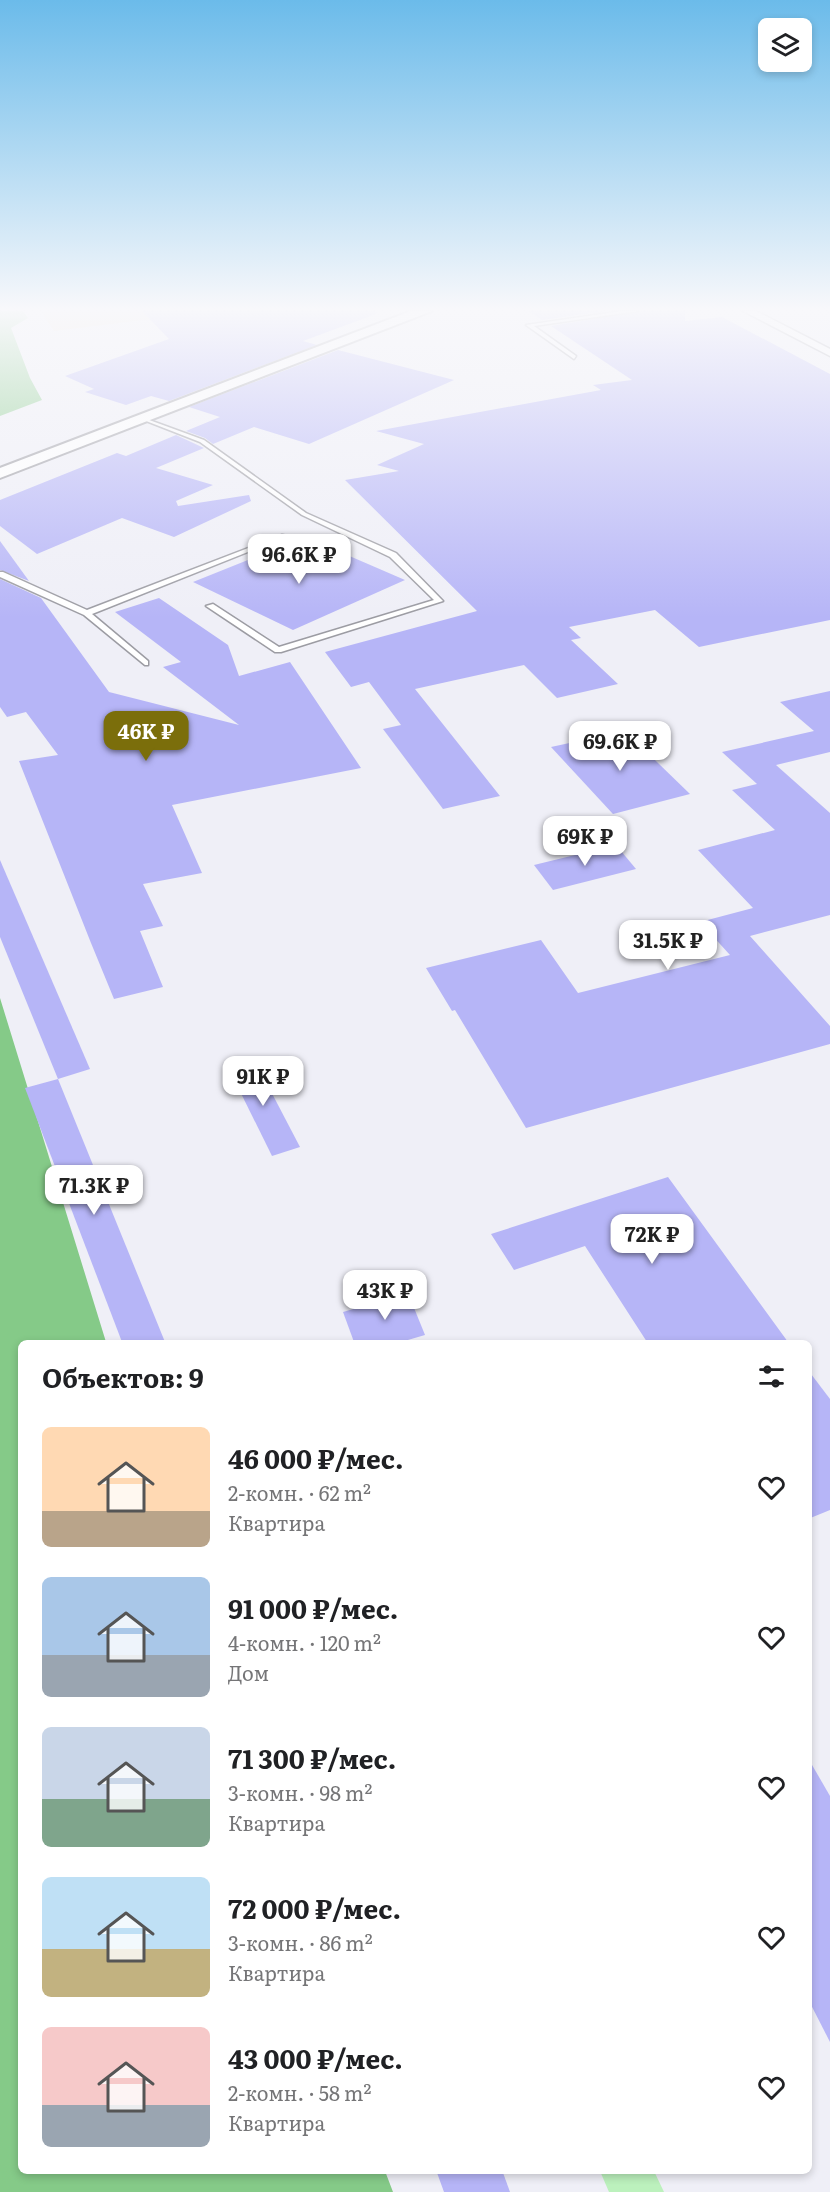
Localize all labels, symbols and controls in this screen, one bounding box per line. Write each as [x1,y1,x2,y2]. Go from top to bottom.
map controls [758,18,812,72]
button: layers [758,18,812,72]
pin: 96.6K ₽ [244,534,354,585]
text: 96.6K ₽ [262,538,336,568]
pin: 46K ₽ [104,711,188,762]
text: 46K ₽ [118,715,174,745]
pin: 69.6K ₽ [565,721,675,772]
text: 69.6K ₽ [583,725,657,755]
pin: 69K ₽ [543,816,627,867]
text: 69K ₽ [557,820,613,850]
pin: 31.5K ₽ [613,920,723,971]
text: 31.5K ₽ [633,924,703,954]
pin: 91K ₽ [221,1056,305,1107]
text: 91K ₽ [237,1060,289,1090]
pin: 71.3K ₽ [39,1165,149,1216]
text: 71.3K ₽ [59,1169,129,1199]
pin: 72K ₽ [610,1214,694,1265]
text: 72K ₽ [625,1218,679,1248]
pin: 43K ₽ [343,1270,427,1321]
text: 43K ₽ [357,1274,413,1304]
text: Объектов: 9 [42,1357,204,1396]
icon: filters [755,1360,788,1393]
text: 46 000 ₽/мес. [228,1438,404,1477]
icon: home [90,1451,162,1523]
icon: heart [755,1471,788,1504]
text: 2-комн. · 62 m² [228,1477,371,1507]
text: Квартира [228,1507,325,1537]
text: 91 000 ₽/мес. [228,1588,398,1627]
icon: home [90,1601,162,1673]
icon: heart [755,1621,788,1654]
text: 4-комн. · 120 m² [228,1627,381,1657]
text: Дом [228,1657,269,1687]
text: 71 300 ₽/мес. [228,1738,396,1777]
icon: home [90,1751,162,1823]
icon: heart [755,1771,788,1804]
text: 3-комн. · 98 m² [228,1777,372,1807]
text: Квартира [228,1807,325,1837]
text: 72 000 ₽/мес. [228,1888,401,1927]
icon: home [90,1901,162,1973]
icon: heart [755,1921,788,1954]
text: 3-комн. · 86 m² [228,1927,373,1957]
text: Квартира [228,1957,325,1987]
text: 43 000 ₽/мес. [228,2038,403,2077]
icon: home [90,2051,162,2123]
icon: heart [755,2071,788,2104]
text: 2-комн. · 58 m² [228,2077,371,2107]
text: Квартира [228,2107,325,2137]

